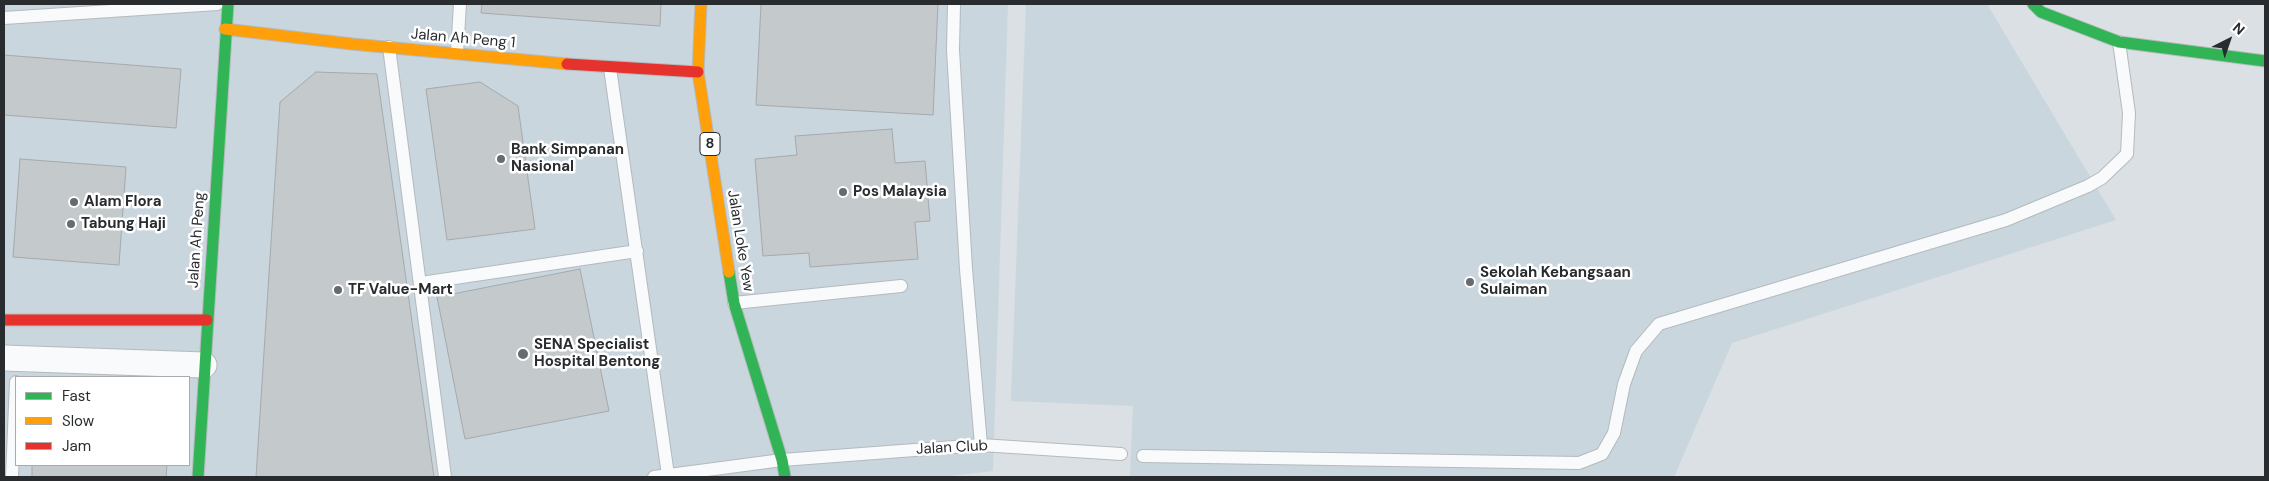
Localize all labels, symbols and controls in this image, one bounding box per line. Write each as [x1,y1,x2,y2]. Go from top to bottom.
north arrow [2204,15,2254,65]
text: N [2229,19,2249,39]
street label: Jalan Ah Peng 1 [410,25,516,53]
road number: 8 [700,132,720,156]
place label: Bank Simpanan Nasional [511,141,624,176]
marker: Bank Simpanan Nasional [495,153,507,165]
place label: Pos Malaysia [853,183,947,201]
marker: Pos Malaysia [837,186,849,198]
street label: Jalan Loke Yew [723,189,757,293]
street label: Jalan Ah Peng [185,191,209,289]
place label: Alam Flora [84,193,161,211]
marker: Alam Flora [68,196,80,208]
place label: Tabung Haji [81,215,166,233]
marker: Tabung Haji [65,218,77,230]
place label: Sekolah Kebangsaan Sulaiman [1480,264,1631,299]
marker: Sekolah Kebangsaan Sulaiman [1464,276,1476,288]
place label: TF Value-Mart [348,281,453,299]
marker: TF Value-Mart [332,284,344,296]
place label: SENA Specialist Hospital Bentong [534,336,660,371]
marker: SENA Specialist Hospital Bentong [516,347,530,361]
legend [15,376,190,466]
text: Fast [62,386,91,406]
text: Slow [62,411,94,431]
text: Jam [62,436,91,456]
street label: Jalan Club [916,437,988,459]

